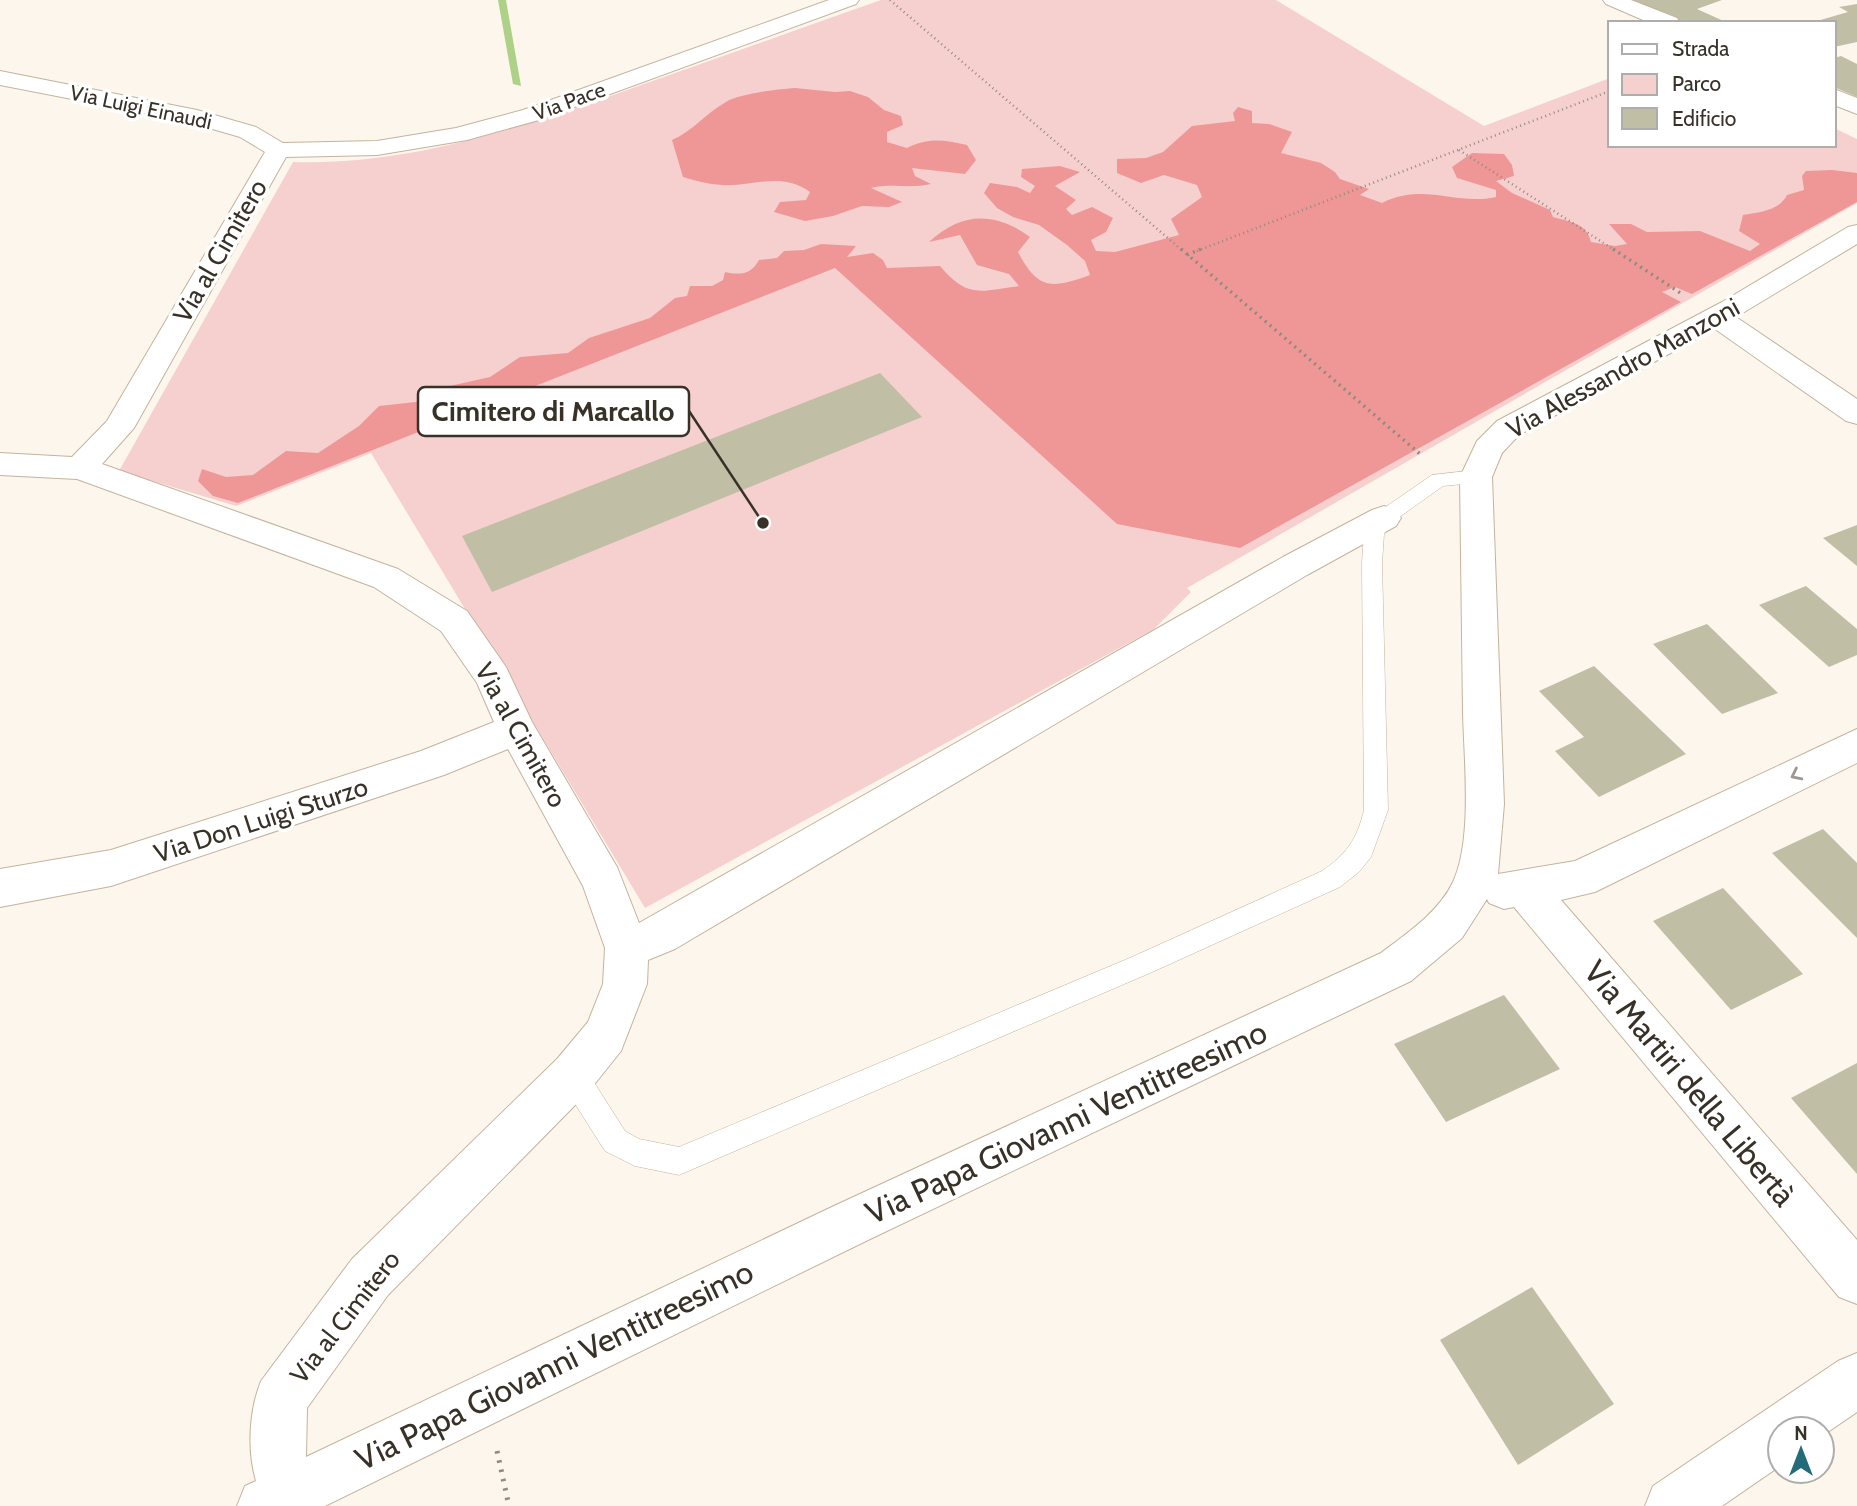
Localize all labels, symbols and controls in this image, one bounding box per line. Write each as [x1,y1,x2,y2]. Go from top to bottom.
legend [1608,21,1836,147]
text: Strada [1672,36,1729,61]
text: Parco [1672,71,1721,96]
street label: Via Pace [530,76,609,126]
street label: Via Luigi Einaudi [68,80,214,134]
text: Edificio [1672,106,1736,131]
street label: Via al Cimitero [166,174,274,328]
street label: Via Alessandro Manzoni [1501,291,1745,445]
callout: Cimitero di Marcallo [418,387,689,436]
text: Cimitero di Marcallo [431,394,675,428]
street label: Via al Cimitero [468,657,574,813]
one-way arrow [1791,767,1803,781]
street label: Via Don Luigi Sturzo [150,770,372,870]
street label: Via Martiri della Libertà [1576,952,1804,1214]
street label: Via Papa Giovanni Ventitreesimo [859,1012,1273,1232]
street label: Via al Cimitero [283,1244,407,1390]
street label: Via Papa Giovanni Ventitreesimo [349,1251,759,1479]
north arrow [1766,1415,1836,1485]
text: N [1794,1422,1808,1445]

